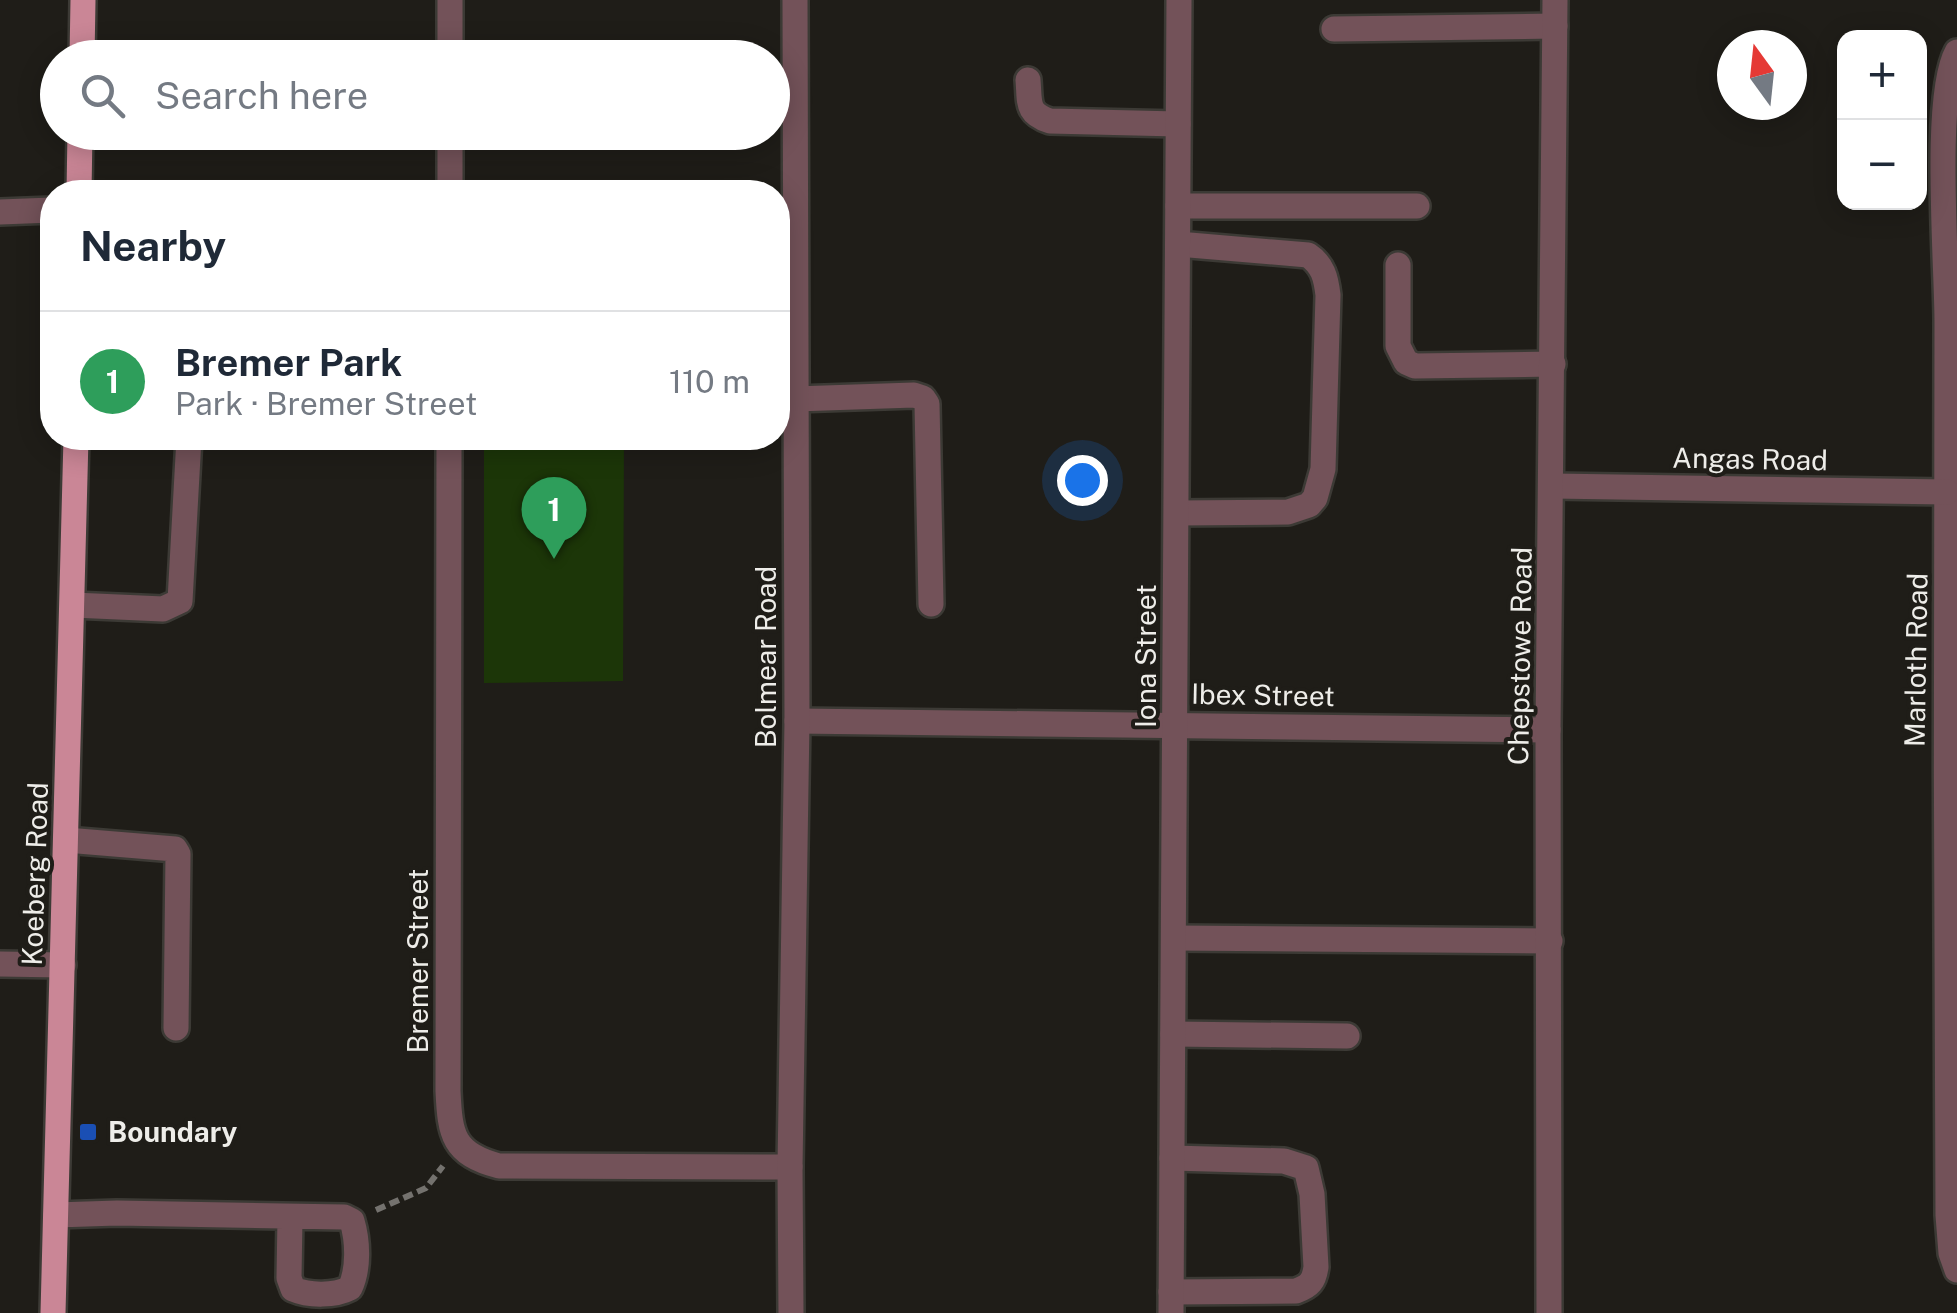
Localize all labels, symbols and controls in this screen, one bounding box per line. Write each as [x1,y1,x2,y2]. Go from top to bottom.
north arrow [1717,30,1807,120]
map controls [1837,30,1927,210]
button: + [1837,30,1927,120]
search box [40,40,790,150]
icon: search [75,68,130,123]
text: Search here [155,73,368,118]
button: − [1837,120,1927,210]
text: Nearby [80,221,226,270]
text: Bremer Park [175,340,402,385]
text: 1 [106,363,119,400]
text: 110 m [669,363,750,400]
text: Park · Bremer Street [175,385,477,422]
street label: Angas Road [1672,441,1828,476]
your location [1057,455,1108,506]
pin: 1 [522,476,586,559]
street label: Chepstowe Road [1501,547,1538,765]
street label: Bolmear Road [749,566,782,748]
street label: Marloth Road [1897,573,1934,747]
street label: Iona Street [1129,584,1162,728]
street label: Ibex Street [1191,677,1335,712]
street label: Koeberg Road [15,782,54,966]
street label: Bremer Street [401,869,434,1053]
place label: Boundary [108,1115,237,1148]
marker: Boundary [77,1121,99,1143]

